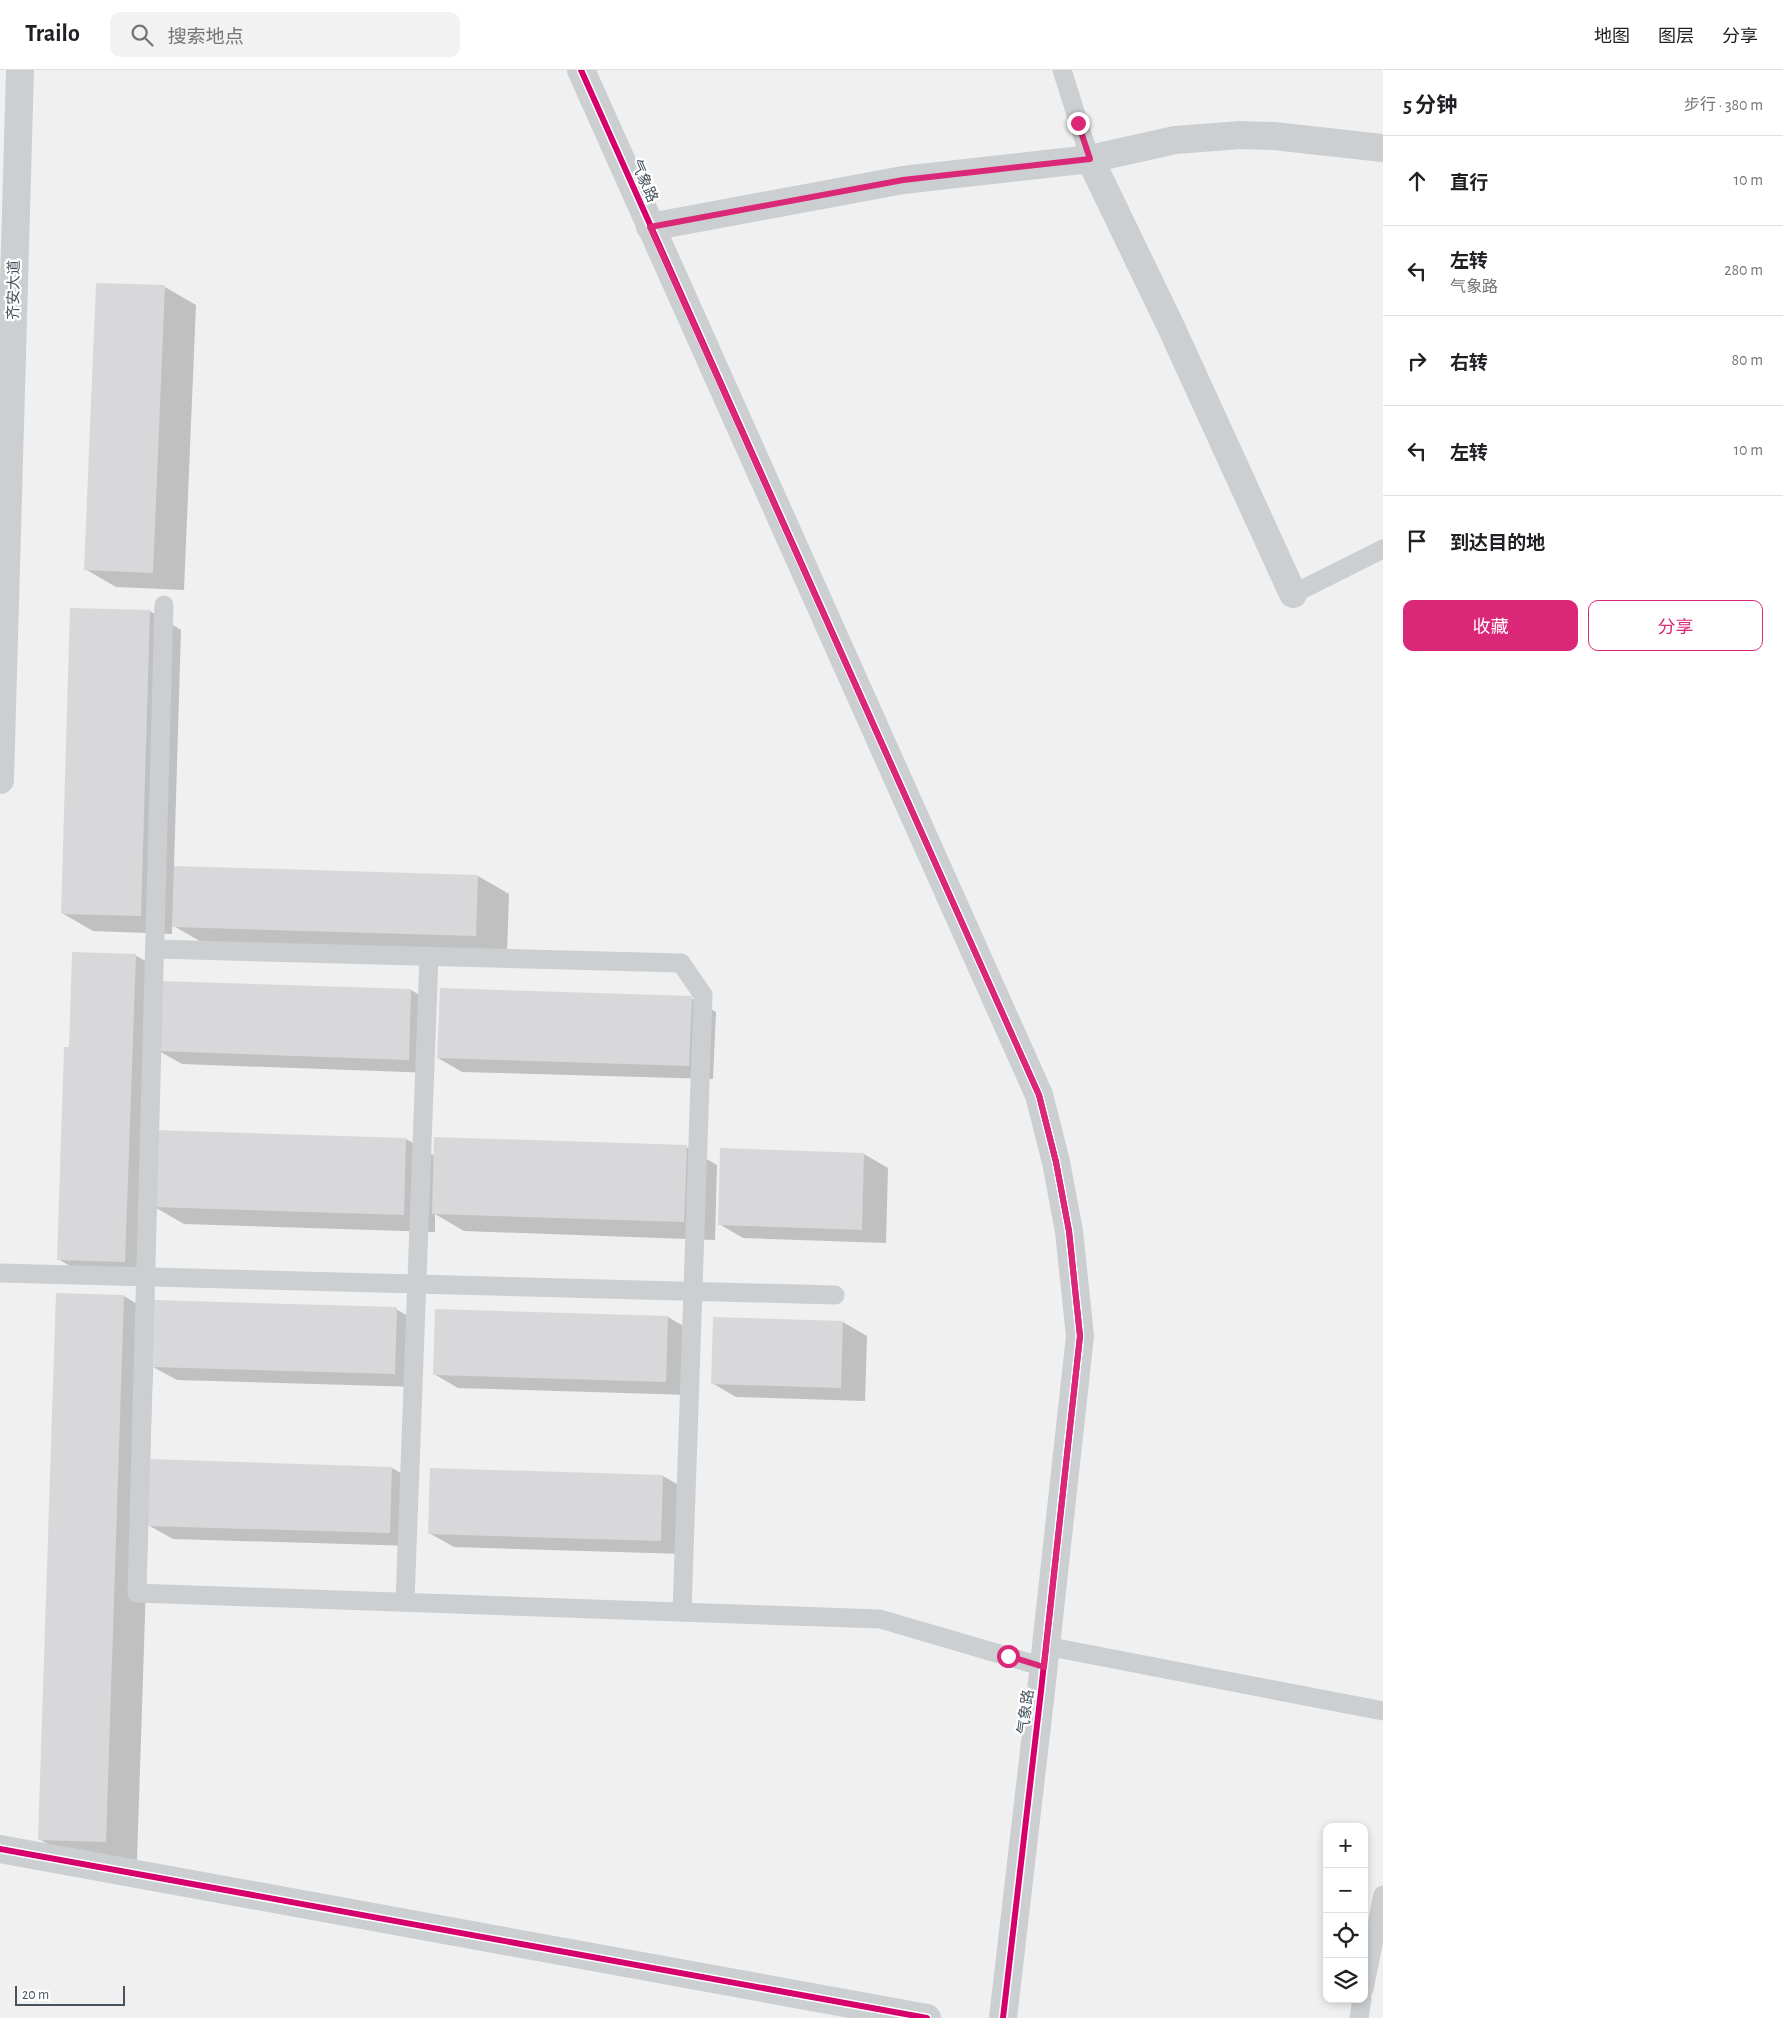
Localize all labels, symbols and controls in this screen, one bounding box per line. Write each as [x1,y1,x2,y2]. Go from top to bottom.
search box [110,12,460,57]
icon: search [128,21,156,49]
text: Trailo [25,22,80,46]
text: 搜索地点 [168,28,244,47]
text: 地图 [1594,28,1630,46]
text: 图层 [1658,28,1694,46]
text: 分享 [1722,28,1758,46]
text: 5 分钟 [1403,95,1457,116]
text: 步行 · 380 m [1684,97,1763,113]
route end [1067,112,1090,135]
street label: 气象路 [628,157,662,205]
icon: ahead [1403,167,1431,195]
text: 10 m [1734,172,1763,188]
text: 直行 [1450,174,1488,193]
text: 左转 [1450,252,1488,271]
icon: left [1403,257,1431,285]
street label: 齐安大道 [5,260,22,320]
text: 280 m [1724,262,1763,278]
text: 气象路 [1450,279,1498,295]
icon: right [1403,347,1431,375]
text: 80 m [1732,352,1763,368]
text: 右转 [1450,354,1488,373]
icon: left [1403,437,1431,465]
text: 10 m [1734,442,1763,458]
text: 左转 [1450,444,1488,463]
icon: arrive [1403,527,1431,555]
text: 到达目的地 [1450,534,1545,553]
button: 收藏 [1403,600,1578,651]
button: 分享 [1588,600,1763,651]
route start [997,1645,1020,1668]
street label: 气象路 [1014,1689,1036,1735]
map controls [1323,1823,1368,2003]
button: + [1323,1823,1368,1868]
button: − [1323,1868,1368,1913]
button: locate [1323,1913,1368,1958]
button: layers [1323,1958,1368,2003]
scale bar [15,1983,125,2006]
text: 20 m [22,1988,49,2002]

